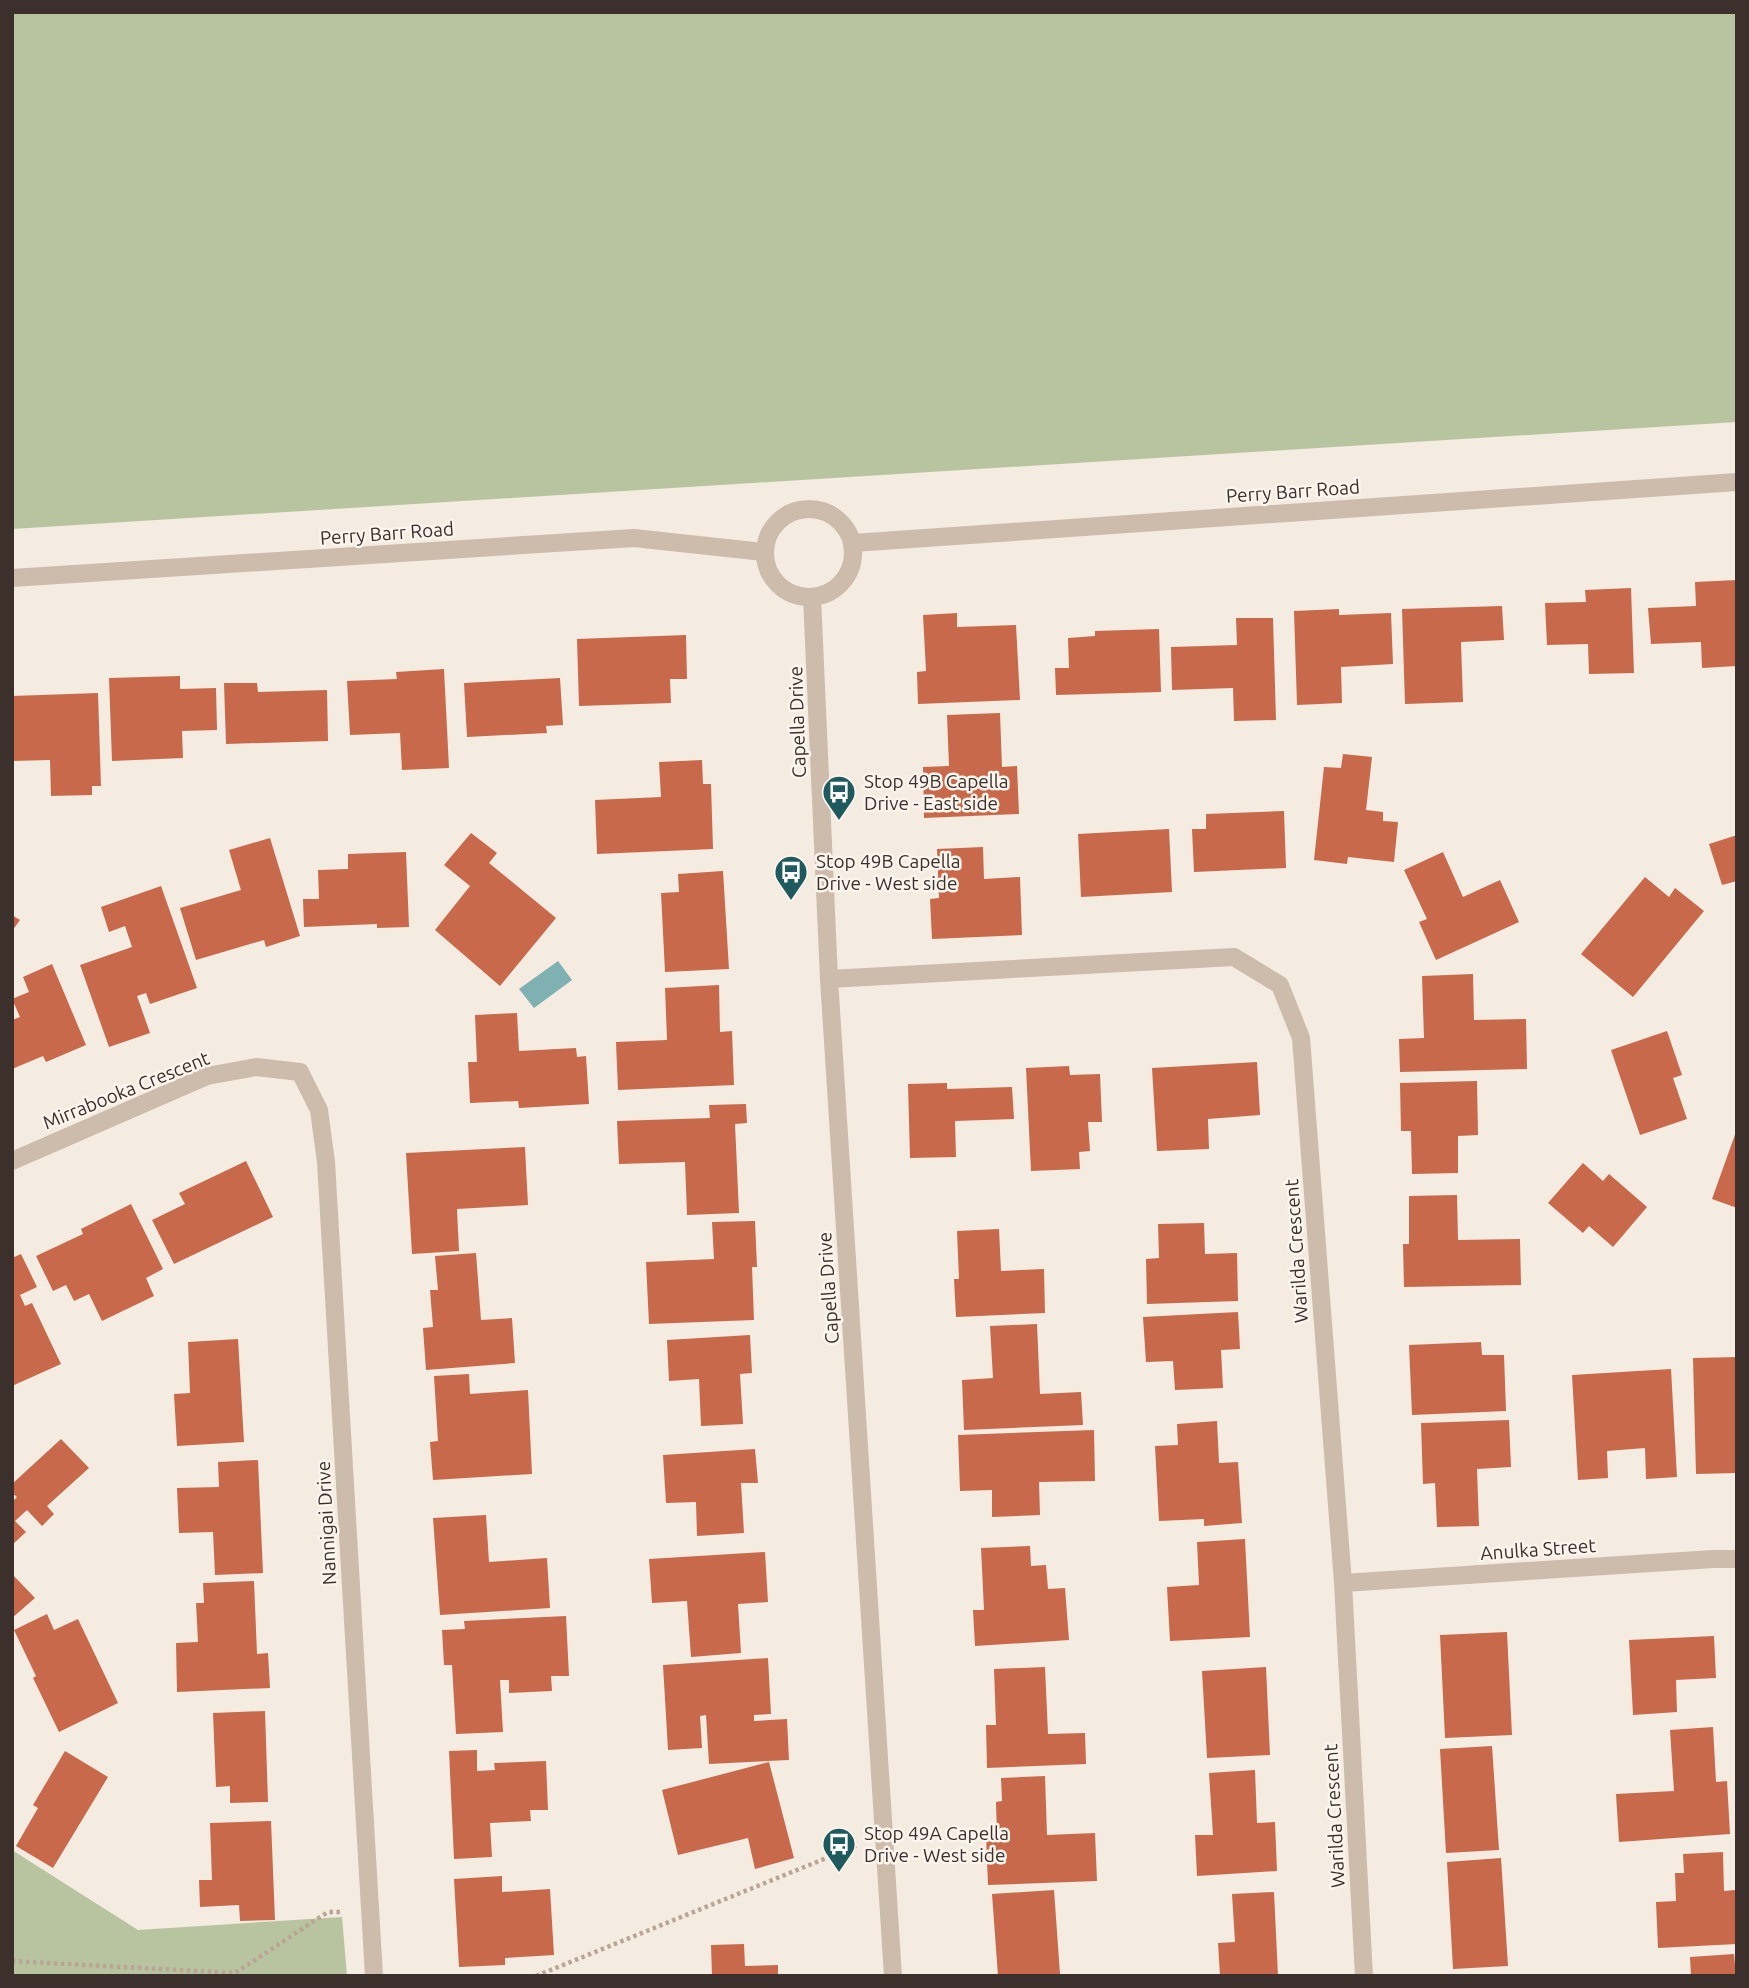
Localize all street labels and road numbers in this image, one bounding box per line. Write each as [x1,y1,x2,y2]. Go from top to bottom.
street label: Perry Barr Road [1225,475,1361,507]
street label: Perry Barr Road [319,517,455,549]
street label: Capella Drive [784,666,810,778]
street label: Mirrabooka Crescent [40,1046,213,1133]
street label: Warilda Crescent [1280,1178,1312,1324]
street label: Capella Drive [813,1231,843,1345]
street label: Nannigai Drive [312,1460,340,1586]
street label: Anulka Street [1479,1534,1597,1564]
street label: Warilda Crescent [1319,1743,1349,1889]

